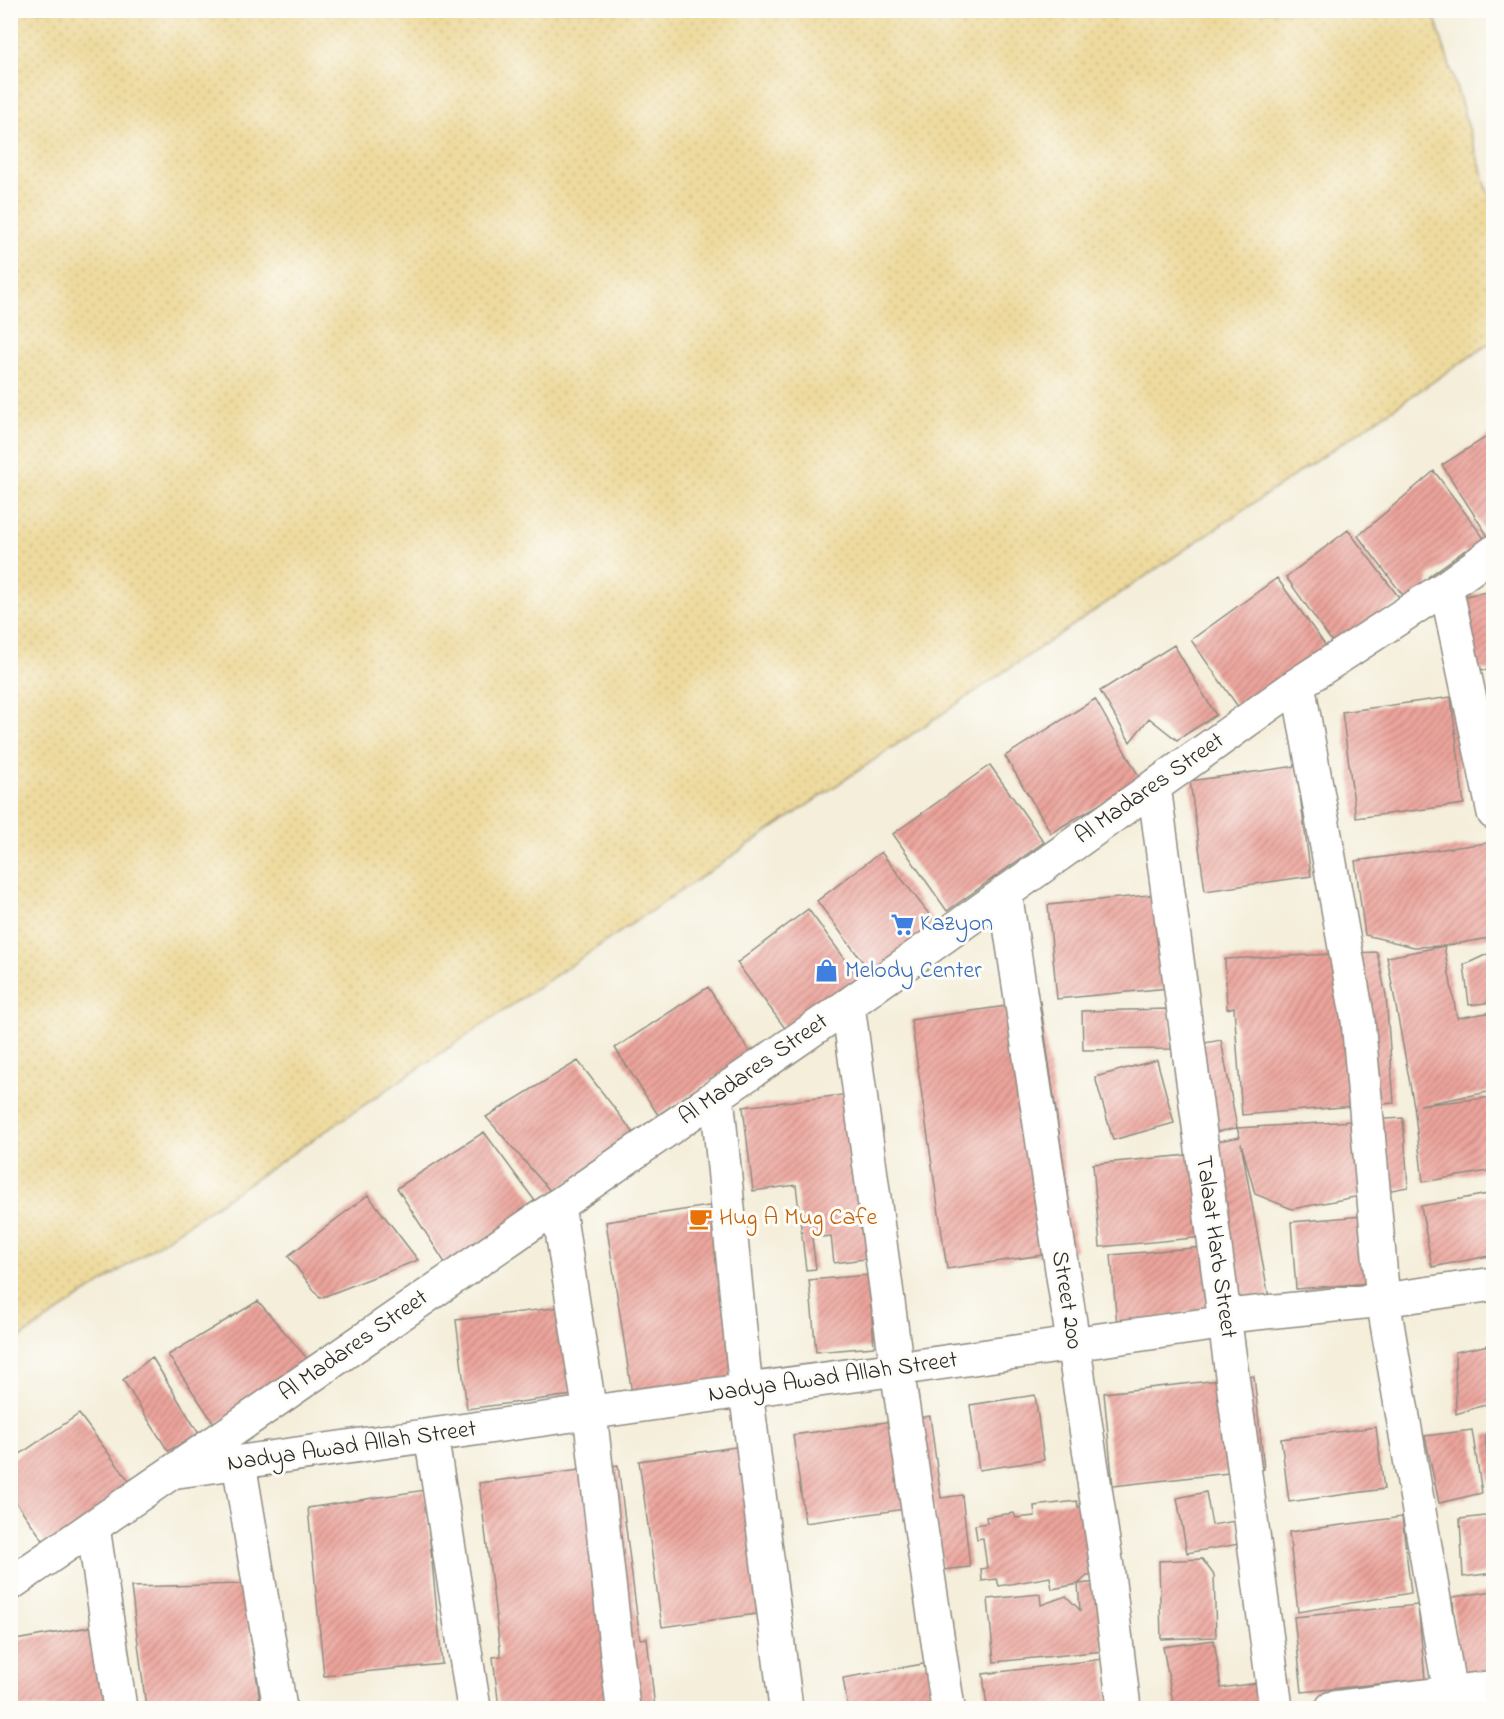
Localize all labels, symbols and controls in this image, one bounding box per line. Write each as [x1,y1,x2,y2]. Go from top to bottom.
street label: Al Madares Street [1068,724,1232,854]
place label: Kazyon [920,907,993,943]
supermarket icon: Kazyon [889,911,915,937]
place label: Melody Center [845,954,982,990]
shop icon: Melody Center [814,958,840,984]
street label: Al Madares Street [672,1005,836,1135]
street label: Talaat Harb Street [1185,1153,1245,1341]
place label: Hug A Mug Cafe [719,1201,877,1236]
cafe icon: Hug A Mug Cafe [688,1205,714,1231]
street label: Street 200 [1041,1248,1091,1352]
street label: Al Madares Street [272,1281,436,1411]
street label: Nadya Awad Allah Street [706,1343,960,1414]
street label: Nadya Awad Allah Street [225,1412,479,1483]

